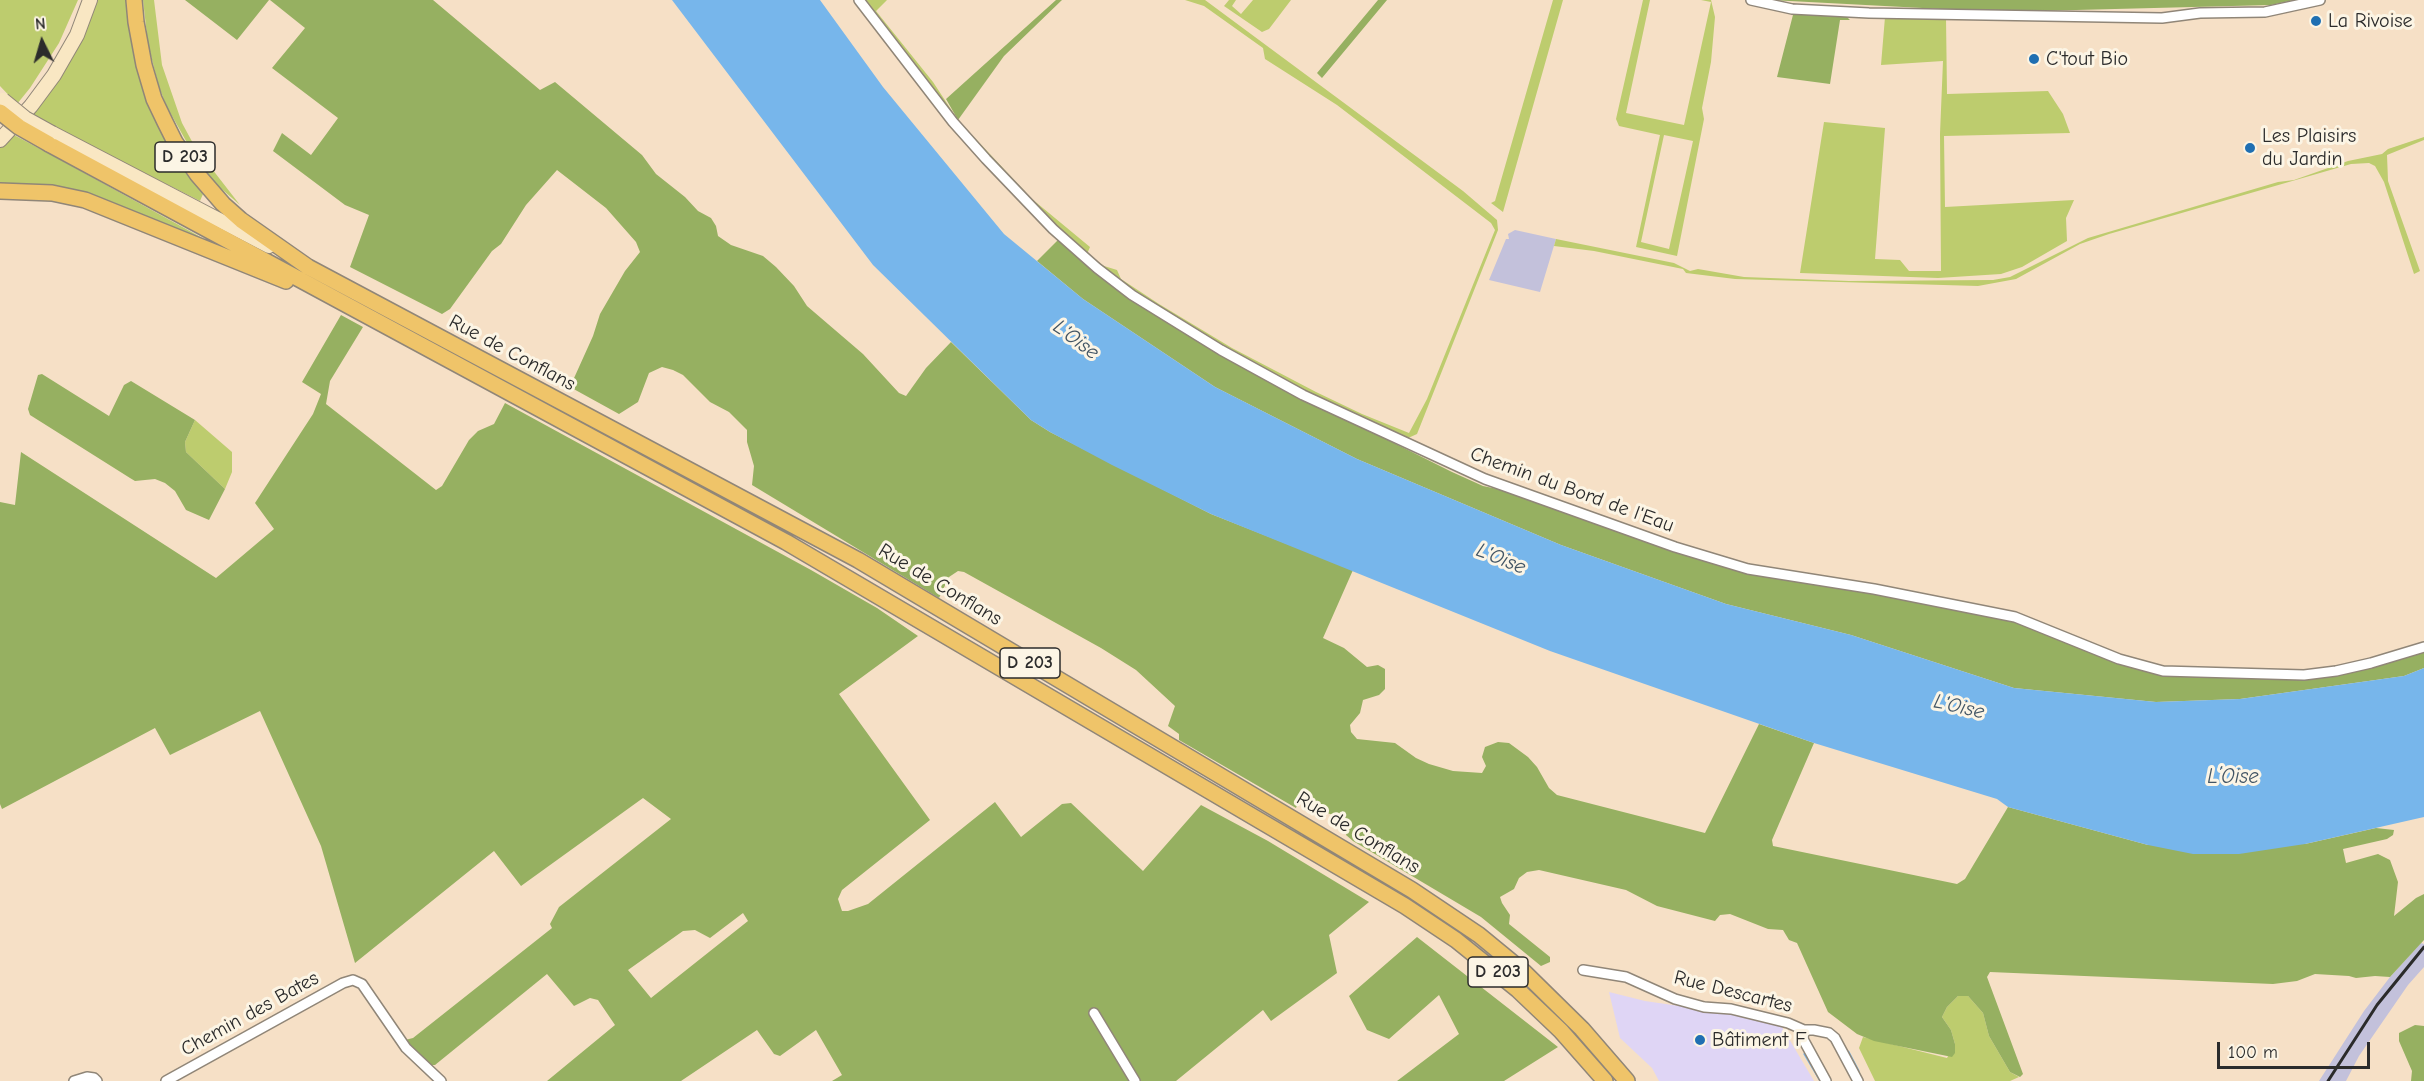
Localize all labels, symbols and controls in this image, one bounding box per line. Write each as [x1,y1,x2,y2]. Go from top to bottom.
place label: La Rivoise [2328,9,2412,33]
north arrow [12,12,72,72]
marker: La Rivoise [2309,14,2323,28]
text: N [34,15,46,33]
place label: C'tout Bio [2046,47,2128,71]
marker: C'tout Bio [2027,52,2041,66]
place label: Les Plaisirs du Jardin [2262,124,2356,171]
marker: Les Plaisirs du Jardin [2243,141,2257,155]
road number: D 203 [155,142,215,172]
street label: Rue de Conflans [445,310,579,396]
water label: L'Oise [1048,314,1104,366]
street label: Chemin du Bord de l'Eau [1467,442,1677,538]
water label: L'Oise [1472,538,1530,580]
street label: Rue de Conflans [874,539,1006,631]
road number: D 203 [1000,648,1060,678]
water label: L'Oise [1931,689,1987,725]
water label: L’Oise [2207,764,2259,790]
street label: Rue de Conflans [1292,787,1424,879]
road number: D 203 [1468,957,1528,987]
street label: Chemin des Bates [177,966,323,1062]
street label: Rue Descartes [1671,966,1795,1018]
place label: Bâtiment F [1712,1028,1807,1052]
scale bar [2220,1030,2373,1068]
marker: Bâtiment F [1693,1033,1707,1047]
text: 100 m [2228,1042,2278,1063]

